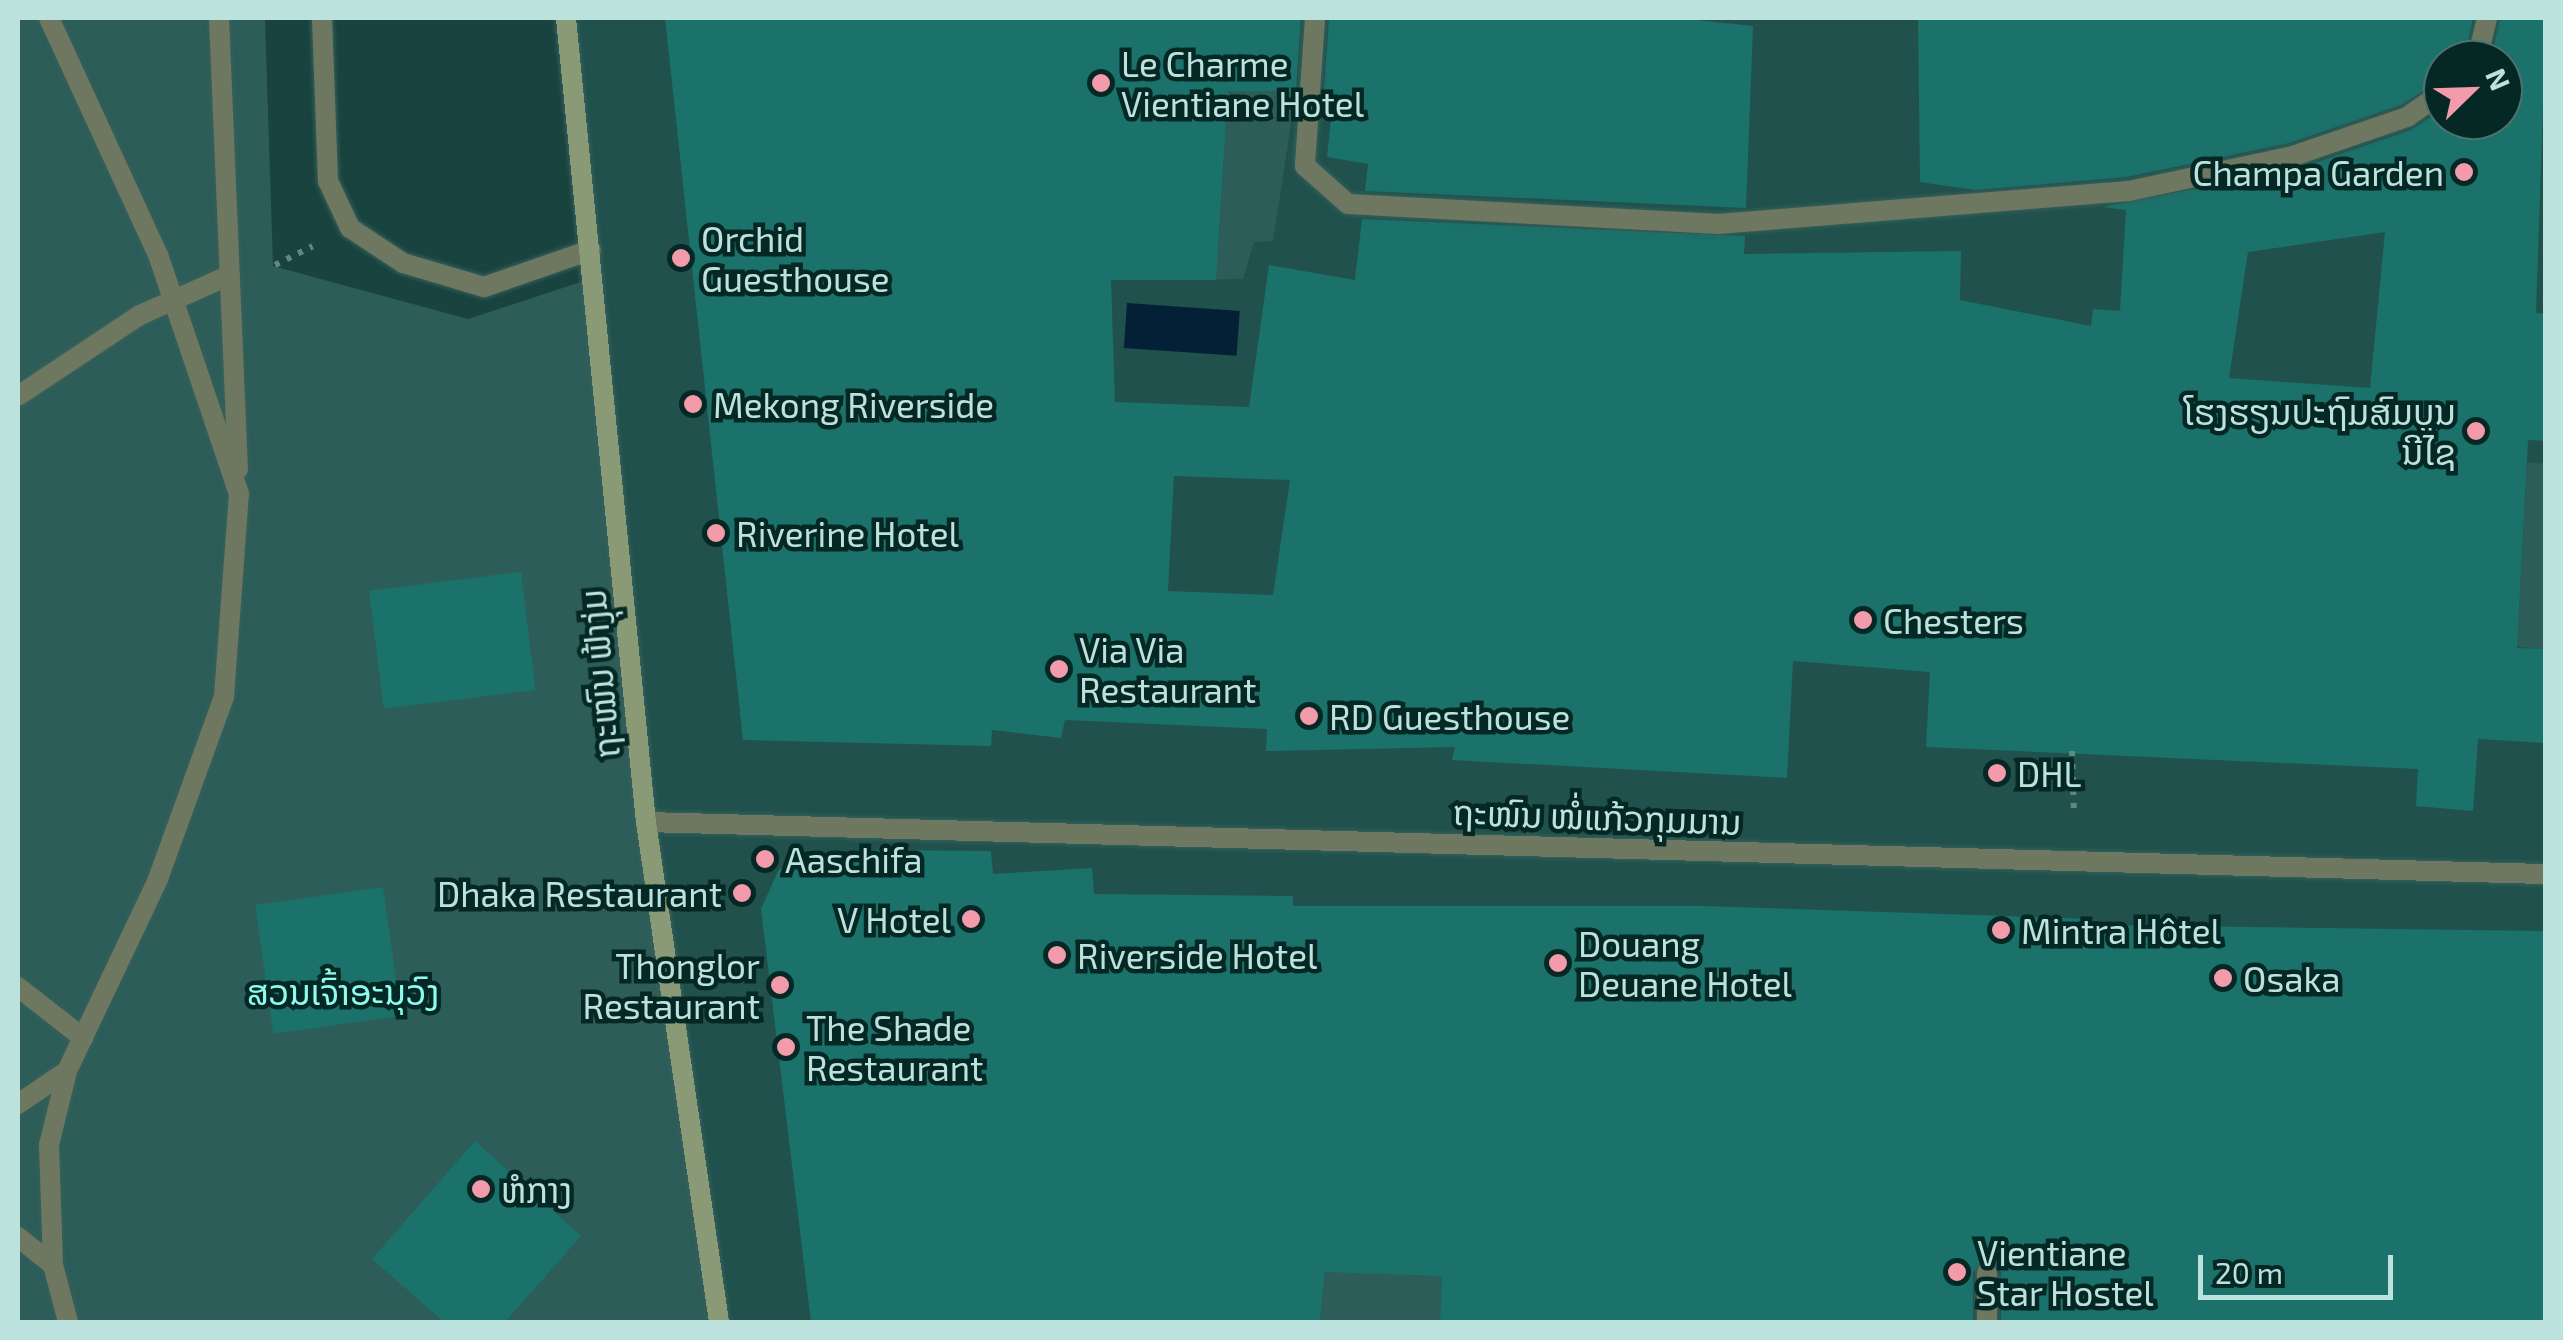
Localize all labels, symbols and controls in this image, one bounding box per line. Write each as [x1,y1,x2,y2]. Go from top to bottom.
north arrow [2423,40,2523,140]
place label: Le Charme Vientiane Hotel [1121,42,1364,124]
text: N [2479,63,2518,95]
marker: Le Charme Vientiane Hotel [1090,72,1112,94]
place label: Champa Garden [2192,151,2444,193]
marker: Champa Garden [2453,161,2475,183]
place label: Orchid Guesthouse [701,217,890,299]
marker: Orchid Guesthouse [670,247,692,269]
place label: Mekong Riverside [713,383,994,425]
place label: ໂຮງຮຽນປະຖົມສົມບູນ ນີໄຊ [2184,390,2456,472]
marker: Mekong Riverside [682,393,704,415]
marker: ໂຮງຮຽນປະຖົມສົມບູນ ນີໄຊ [2465,420,2487,442]
place label: Riverine Hotel [736,512,959,554]
marker: Riverine Hotel [705,522,727,544]
street label: ຖະໝົນ ຟ້າງຸ່ມ [571,587,627,761]
place label: Chesters [1883,599,2024,641]
marker: Chesters [1852,609,1874,631]
place label: Via Via Restaurant [1079,628,1256,710]
marker: Via Via Restaurant [1048,658,1070,680]
place label: RD Guesthouse [1329,695,1570,737]
marker: RD Guesthouse [1298,705,1320,727]
place label: DHL [2017,752,2082,794]
marker: DHL [1986,762,2008,784]
street label: ຖະໜົນ ໜໍ່ແກ້ວກຸມມານ [1452,790,1742,842]
place label: Aaschifa [785,838,922,880]
marker: Aaschifa [754,848,776,870]
place label: Dhaka Restaurant [437,872,722,914]
marker: Dhaka Restaurant [731,882,753,904]
place label: V Hotel [836,898,951,940]
marker: V Hotel [960,908,982,930]
place label: Mintra Hôtel [2021,909,2221,951]
marker: Mintra Hôtel [1990,919,2012,941]
place label: Douang Deuane Hotel [1578,922,1792,1004]
place label: Riverside Hotel [1077,934,1317,976]
place label: Thonglor Restaurant [583,944,760,1026]
marker: Riverside Hotel [1046,944,1068,966]
marker: Douang Deuane Hotel [1547,952,1569,974]
place label: Osaka [2243,957,2340,999]
marker: Osaka [2212,967,2234,989]
park label: ສວນເຈົ້າອະນຸວົງ [247,970,439,1012]
marker: Thonglor Restaurant [769,974,791,996]
place label: The Shade Restaurant [806,1006,983,1088]
marker: The Shade Restaurant [775,1036,797,1058]
place label: ຫໍກາງ [501,1168,572,1210]
marker: ຫໍກາງ [470,1178,492,1200]
place label: Vientiane Star Hostel [1977,1231,2154,1313]
scale bar [2203,1235,2398,1297]
text: 20 m [2215,1254,2283,1290]
marker: Vientiane Star Hostel [1946,1261,1968,1283]

